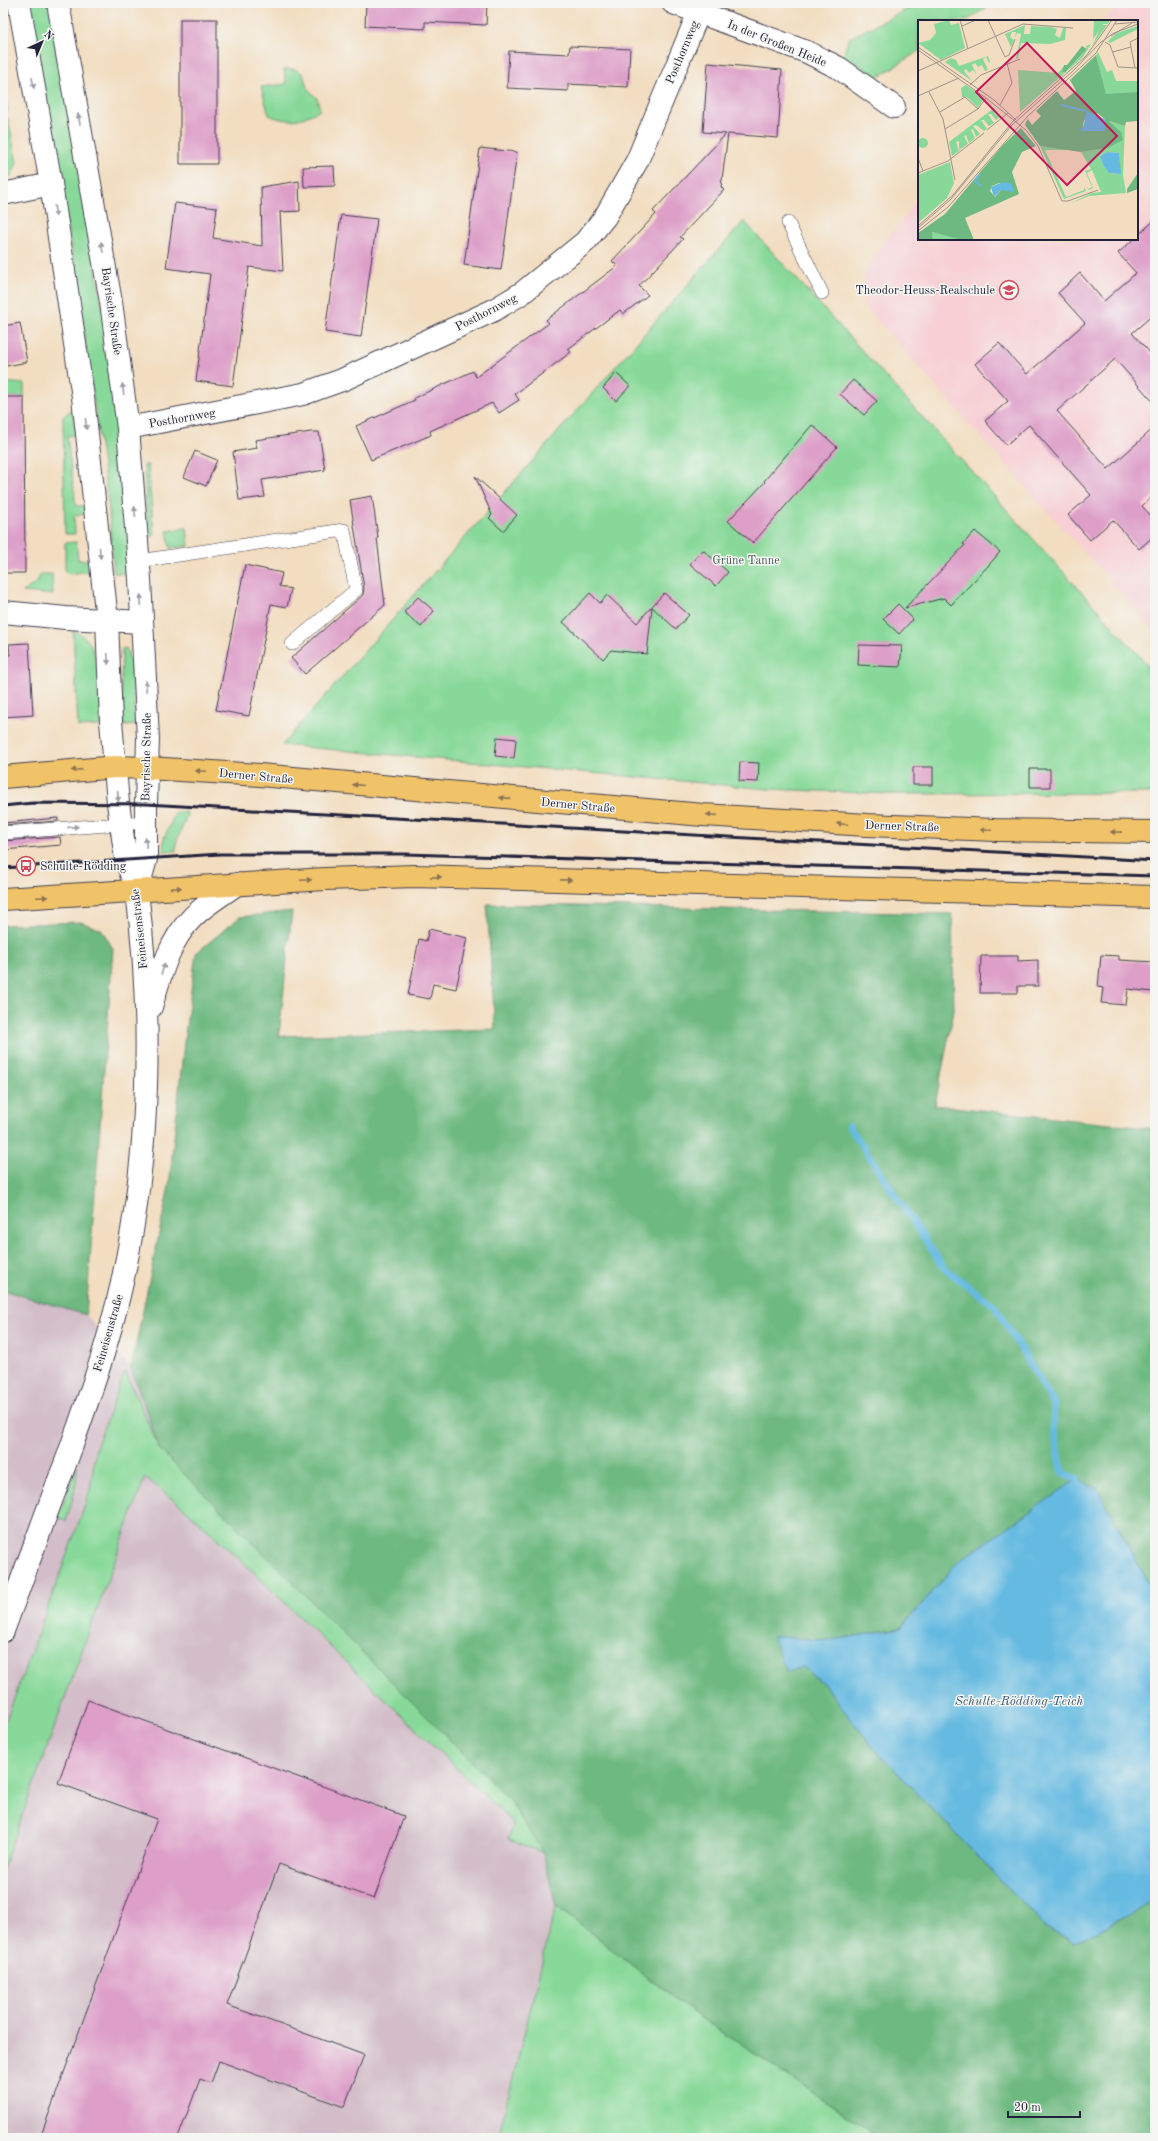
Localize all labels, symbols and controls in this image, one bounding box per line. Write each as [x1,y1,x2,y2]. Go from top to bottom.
street label: Posthornweg [664,18,702,86]
street label: In der Großen Heide [725,19,828,69]
inset map [918,20,1138,240]
north arrow [22,22,62,62]
text: N [41,29,55,43]
one-way arrow [30,77,36,89]
one-way arrow [76,113,82,125]
one-way arrow [52,205,58,217]
one-way arrow [99,241,105,253]
street label: Bayrische Straße [99,266,123,356]
school or university icon: Theodor-Heuss-Realschule [998,279,1020,301]
place label: Theodor-Heuss-Realschule [855,285,995,297]
street label: Posthornweg [454,292,520,334]
one-way arrow [120,383,126,395]
street label: Posthornweg [148,407,217,431]
one-way arrow [83,418,89,430]
one-way arrow [131,506,138,518]
one-way arrow [96,547,103,559]
park label: Grüne Tanne [712,555,780,567]
one-way arrow [138,594,145,606]
one-way arrow [105,653,112,665]
one-way arrow [142,680,149,692]
street label: Bayrische Straße [140,712,154,801]
one-way arrow [71,767,83,774]
one-way arrow [195,768,207,775]
street label: Derner Straße [218,768,294,786]
one-way arrow [352,781,364,788]
one-way arrow [114,790,121,802]
one-way arrow [499,795,511,802]
street label: Derner Straße [540,797,616,815]
one-way arrow [706,812,718,819]
one-way arrow [836,820,848,827]
street label: Derner Straße [865,820,940,834]
one-way arrow [66,824,79,831]
one-way arrow [979,827,992,833]
one-way arrow [1109,829,1122,835]
one-way arrow [143,836,149,849]
bus stop icon: Schulte-Rödding [15,855,37,877]
place label: Schulte-Rödding [40,861,127,873]
one-way arrow [430,874,443,880]
one-way arrow [300,876,312,883]
one-way arrow [560,877,573,883]
one-way arrow [170,885,182,892]
street label: Feineisenstraße [130,888,150,970]
one-way arrow [36,893,48,900]
one-way arrow [160,963,166,975]
street label: Feineisenstraße [92,1292,126,1374]
water label: Schulte-Rödding-Teich [955,1695,1084,1708]
scale bar [1008,2093,1080,2119]
text: 20 m [1014,2102,1041,2114]

